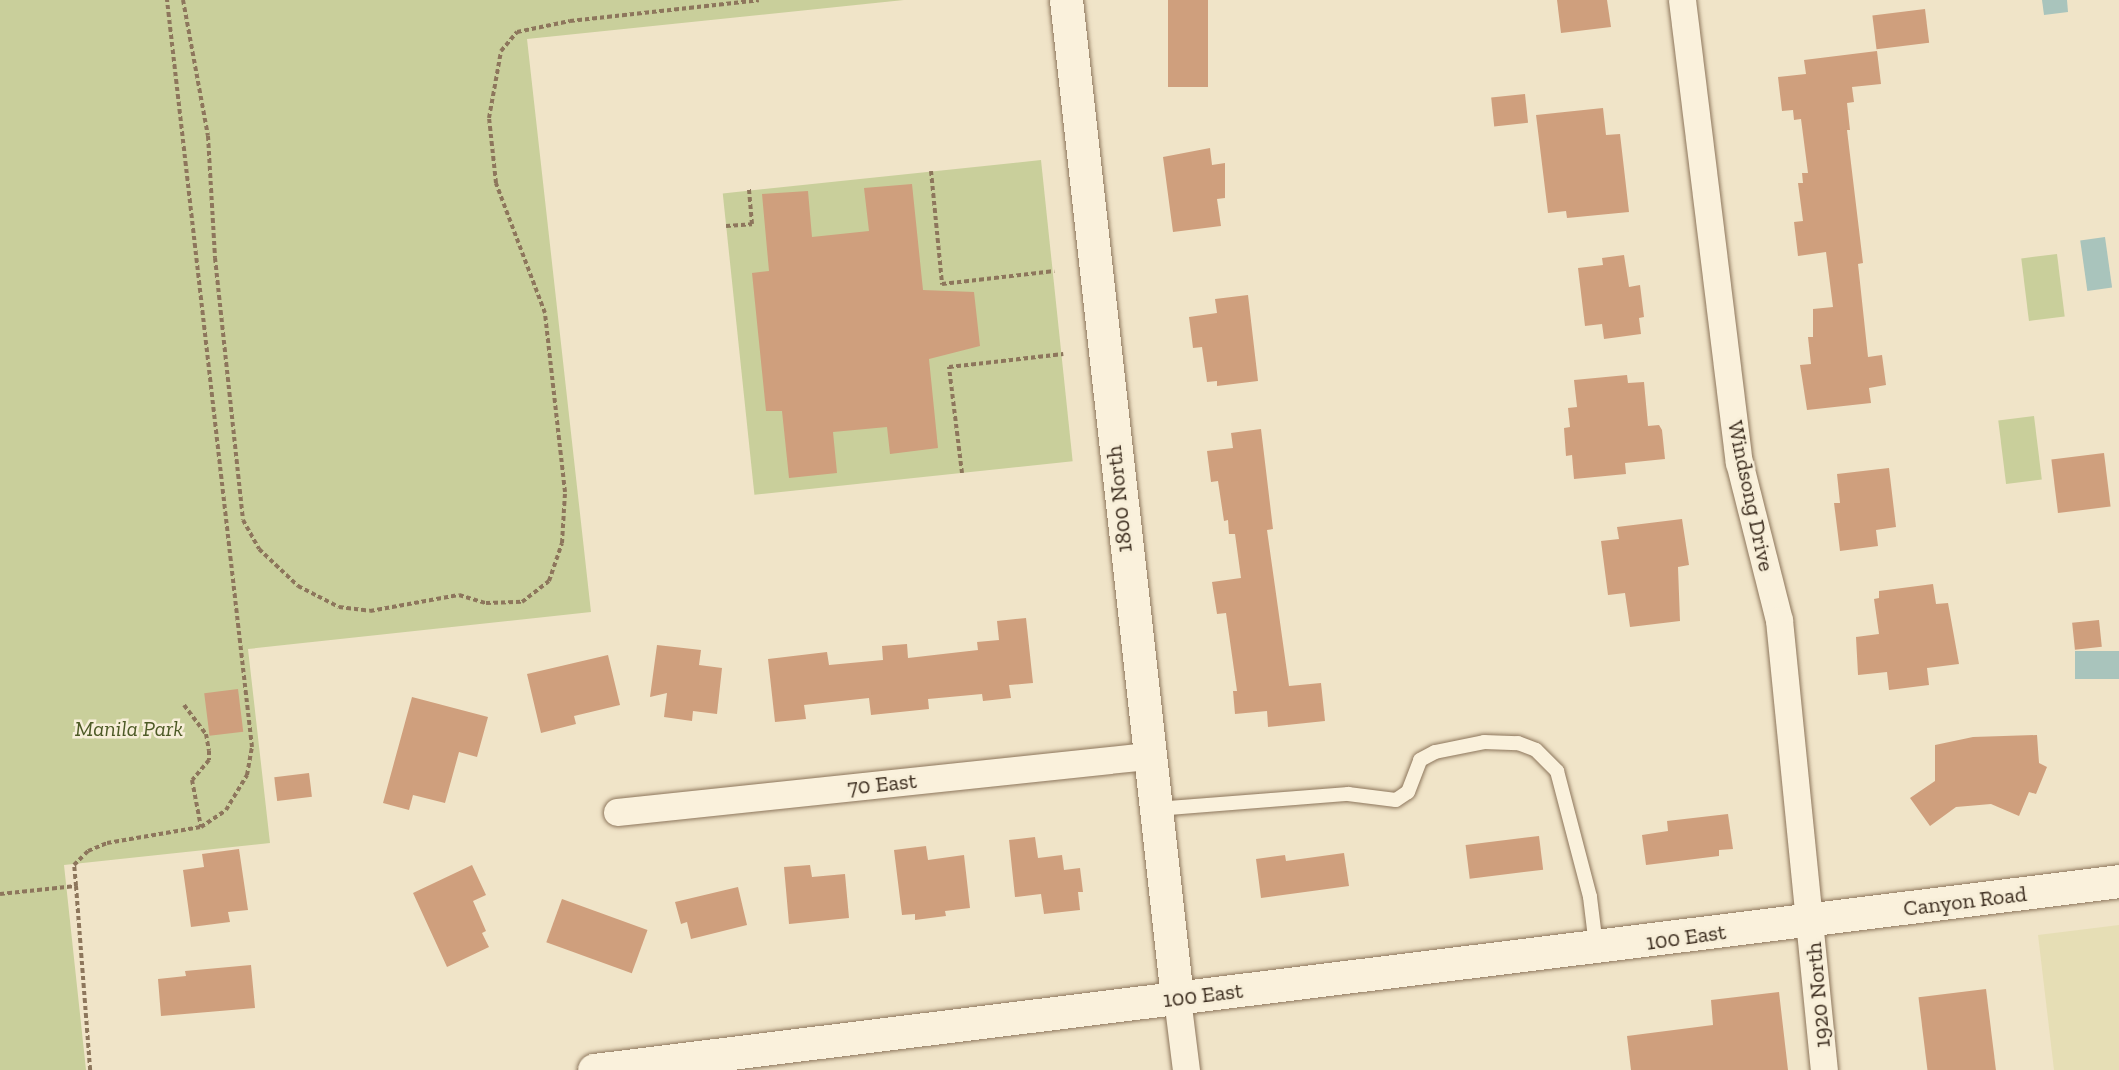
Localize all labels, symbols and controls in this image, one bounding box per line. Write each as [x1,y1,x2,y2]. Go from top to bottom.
street label: Windsong Drive [1722,418,1780,574]
street label: 1800 North [1100,444,1138,554]
park label: Manila Park [75,716,183,742]
street label: 70 East [846,767,918,801]
street label: Canyon Road [1902,880,2028,922]
street label: 100 East [1644,918,1728,956]
street label: 1920 North [1800,941,1836,1049]
street label: 100 East [1162,977,1244,1013]

